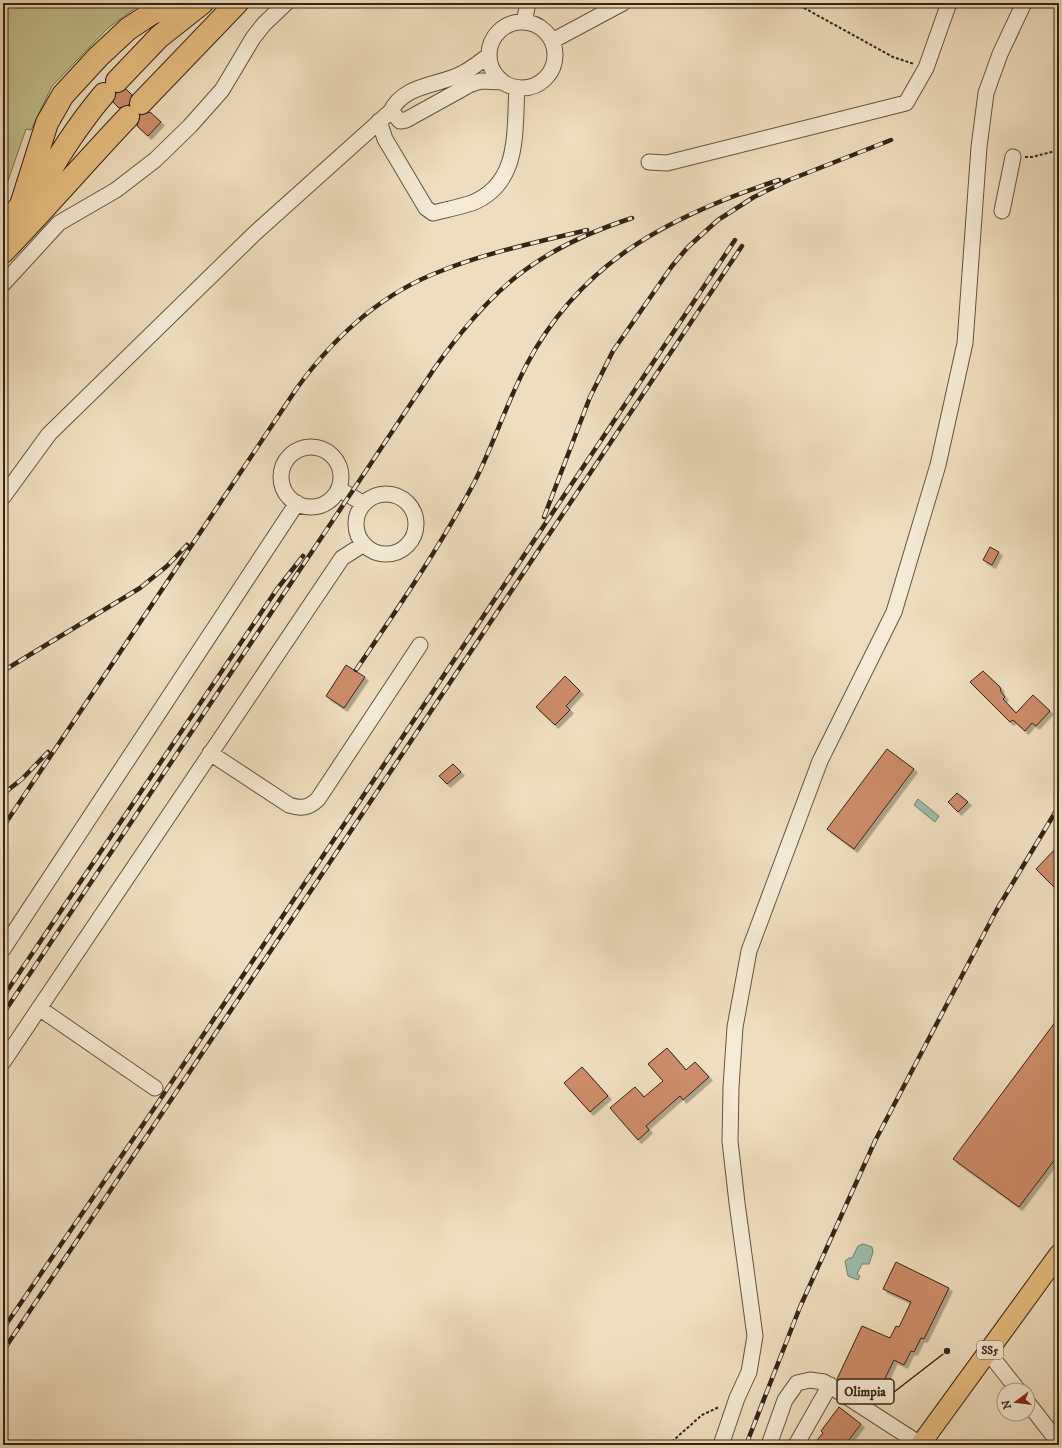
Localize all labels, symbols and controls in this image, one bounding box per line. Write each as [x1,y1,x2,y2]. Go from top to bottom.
road number: SS5 [977,1341,1003,1359]
callout: Olimpia [837,1379,894,1404]
north arrow [996,1382,1036,1422]
text: Olimpia [844,1384,886,1401]
text: N [999,1398,1015,1411]

